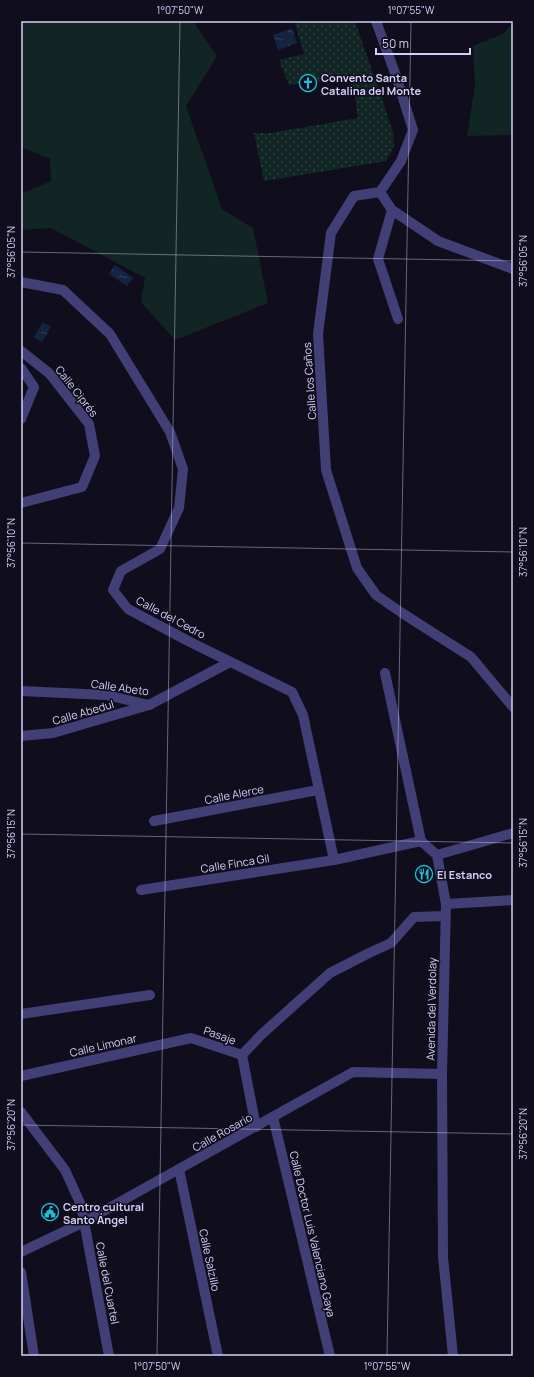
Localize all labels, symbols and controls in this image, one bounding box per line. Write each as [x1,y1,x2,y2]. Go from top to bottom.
text: 1°07'50"W [157,3,204,17]
text: 1°07'55"W [388,3,435,17]
scale bar [376,30,470,56]
text: 50 m [382,35,409,52]
place label: Convento Santa Catalina del Monte [321,70,421,98]
church icon: Convento Santa Catalina del Monte [298,73,318,93]
text: 37°56'05"N [4,226,18,278]
text: 37°56'05"N [516,235,530,287]
street label: Calle los Caños [299,342,319,420]
street label: Calle Ciprés [52,362,102,420]
text: 37°56'10"N [4,518,18,568]
text: 37°56'10"N [516,527,530,577]
street label: Calle del Cedro [134,592,209,642]
street label: Calle Abeto [90,676,150,699]
street label: Calle Abedul [51,696,115,728]
street label: Calle Alerce [203,781,265,807]
text: 37°56'15"N [4,809,18,859]
text: 37°56'15"N [516,818,530,868]
street label: Calle Finca Gil [199,850,271,876]
restaurant icon: El Estanco [414,864,434,884]
place label: El Estanco [437,867,492,882]
street label: Avenida del Verdolay [423,957,439,1061]
street label: Pasaje [202,1022,239,1048]
street label: Calle Limonar [68,1030,138,1060]
text: 37°56'20"N [4,1099,18,1151]
text: 37°56'20"N [516,1108,530,1160]
street label: Calle Rosario [189,1109,255,1155]
street label: Calle Doctor Luis Valenciano Gaya [287,1150,339,1318]
place label: Centro cultural Santo Ángel [63,1199,144,1227]
public building icon: Centro cultural Santo Ángel [40,1202,60,1222]
street label: Calle Salzillo [196,1228,224,1293]
street label: Calle del Cuartel [93,1241,123,1325]
text: 1°07'50"W [134,1359,181,1373]
text: 1°07'55"W [364,1359,411,1373]

